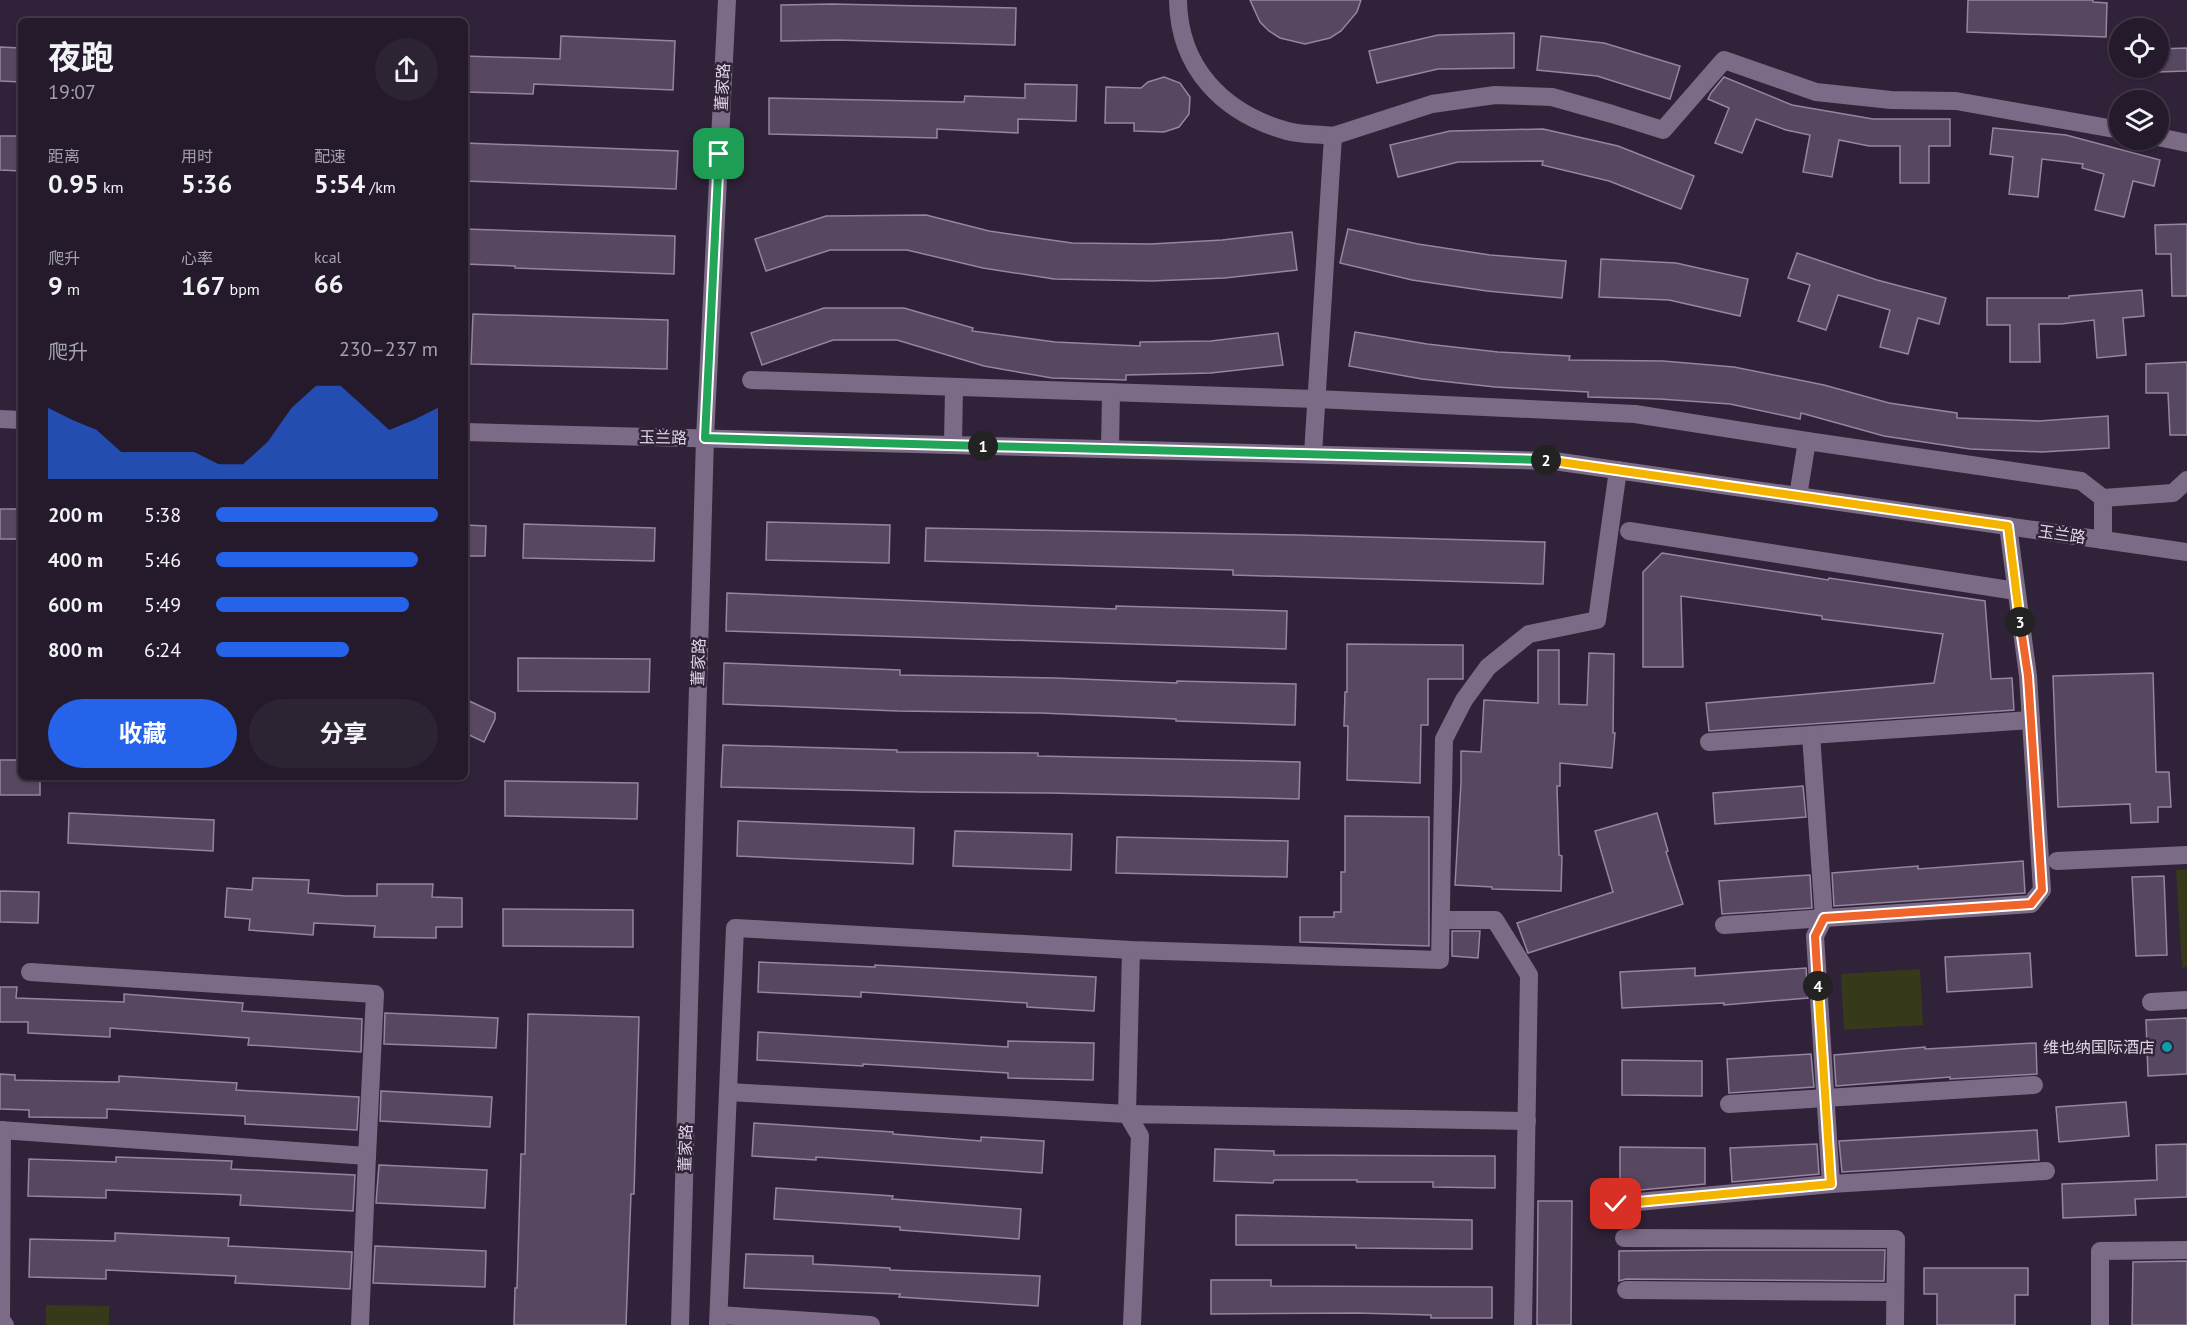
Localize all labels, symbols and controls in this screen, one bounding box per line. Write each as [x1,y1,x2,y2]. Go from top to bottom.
map controls [2109,18,2169,150]
button: locate [2109,18,2169,78]
text: 夜跑 [48,35,114,78]
button: share [375,38,438,101]
street label: 董家路 [711,63,733,111]
text: 19:07 [48,79,96,105]
button: layers [2109,90,2169,150]
pin [693,128,744,179]
icon: arrive [702,137,735,170]
text: 距离 [48,146,80,166]
text: 用时 [181,146,213,166]
text: 配速 [314,146,346,166]
text: 0.95 [48,167,99,200]
text: 5:36 [181,167,232,200]
text: 5:54 [314,167,365,200]
text: km [99,177,124,197]
text: /km [365,177,396,197]
text: kcal [314,247,341,267]
text: 爬升 [48,248,80,268]
text: 心率 [181,248,213,268]
text: 66 [314,267,343,300]
text: 9 [48,269,63,302]
text: 167 [181,269,225,302]
text: m [63,279,80,299]
text: bpm [225,279,260,299]
text: 230–237 m [339,336,438,362]
text: 爬升 [48,339,88,365]
street label: 玉兰路 [639,427,687,447]
pin: 1 [968,431,998,461]
text: 1 [978,436,988,456]
pin: 2 [1531,445,1561,475]
text: 2 [1541,450,1551,470]
text: 200 m [48,502,103,528]
text: 5:38 [144,502,181,528]
street label: 玉兰路 [2037,521,2087,547]
text: 400 m [48,547,103,573]
text: 5:46 [144,547,181,573]
text: 600 m [48,592,103,618]
text: 5:49 [144,592,181,618]
pin: 3 [2005,607,2035,637]
text: 3 [2015,612,2025,632]
text: 800 m [48,637,103,663]
text: 6:24 [144,637,181,663]
street label: 董家路 [687,638,709,686]
button: 收藏 [48,699,237,768]
button: 分享 [249,699,438,768]
pin: 4 [1803,971,1833,1001]
text: 4 [1813,976,1823,996]
place label: 维也纳国际酒店 [2043,1037,2155,1057]
marker: 维也纳国际酒店 [2160,1040,2174,1054]
street label: 董家路 [674,1124,696,1172]
pin [1590,1178,1641,1229]
icon: check [1599,1187,1632,1220]

